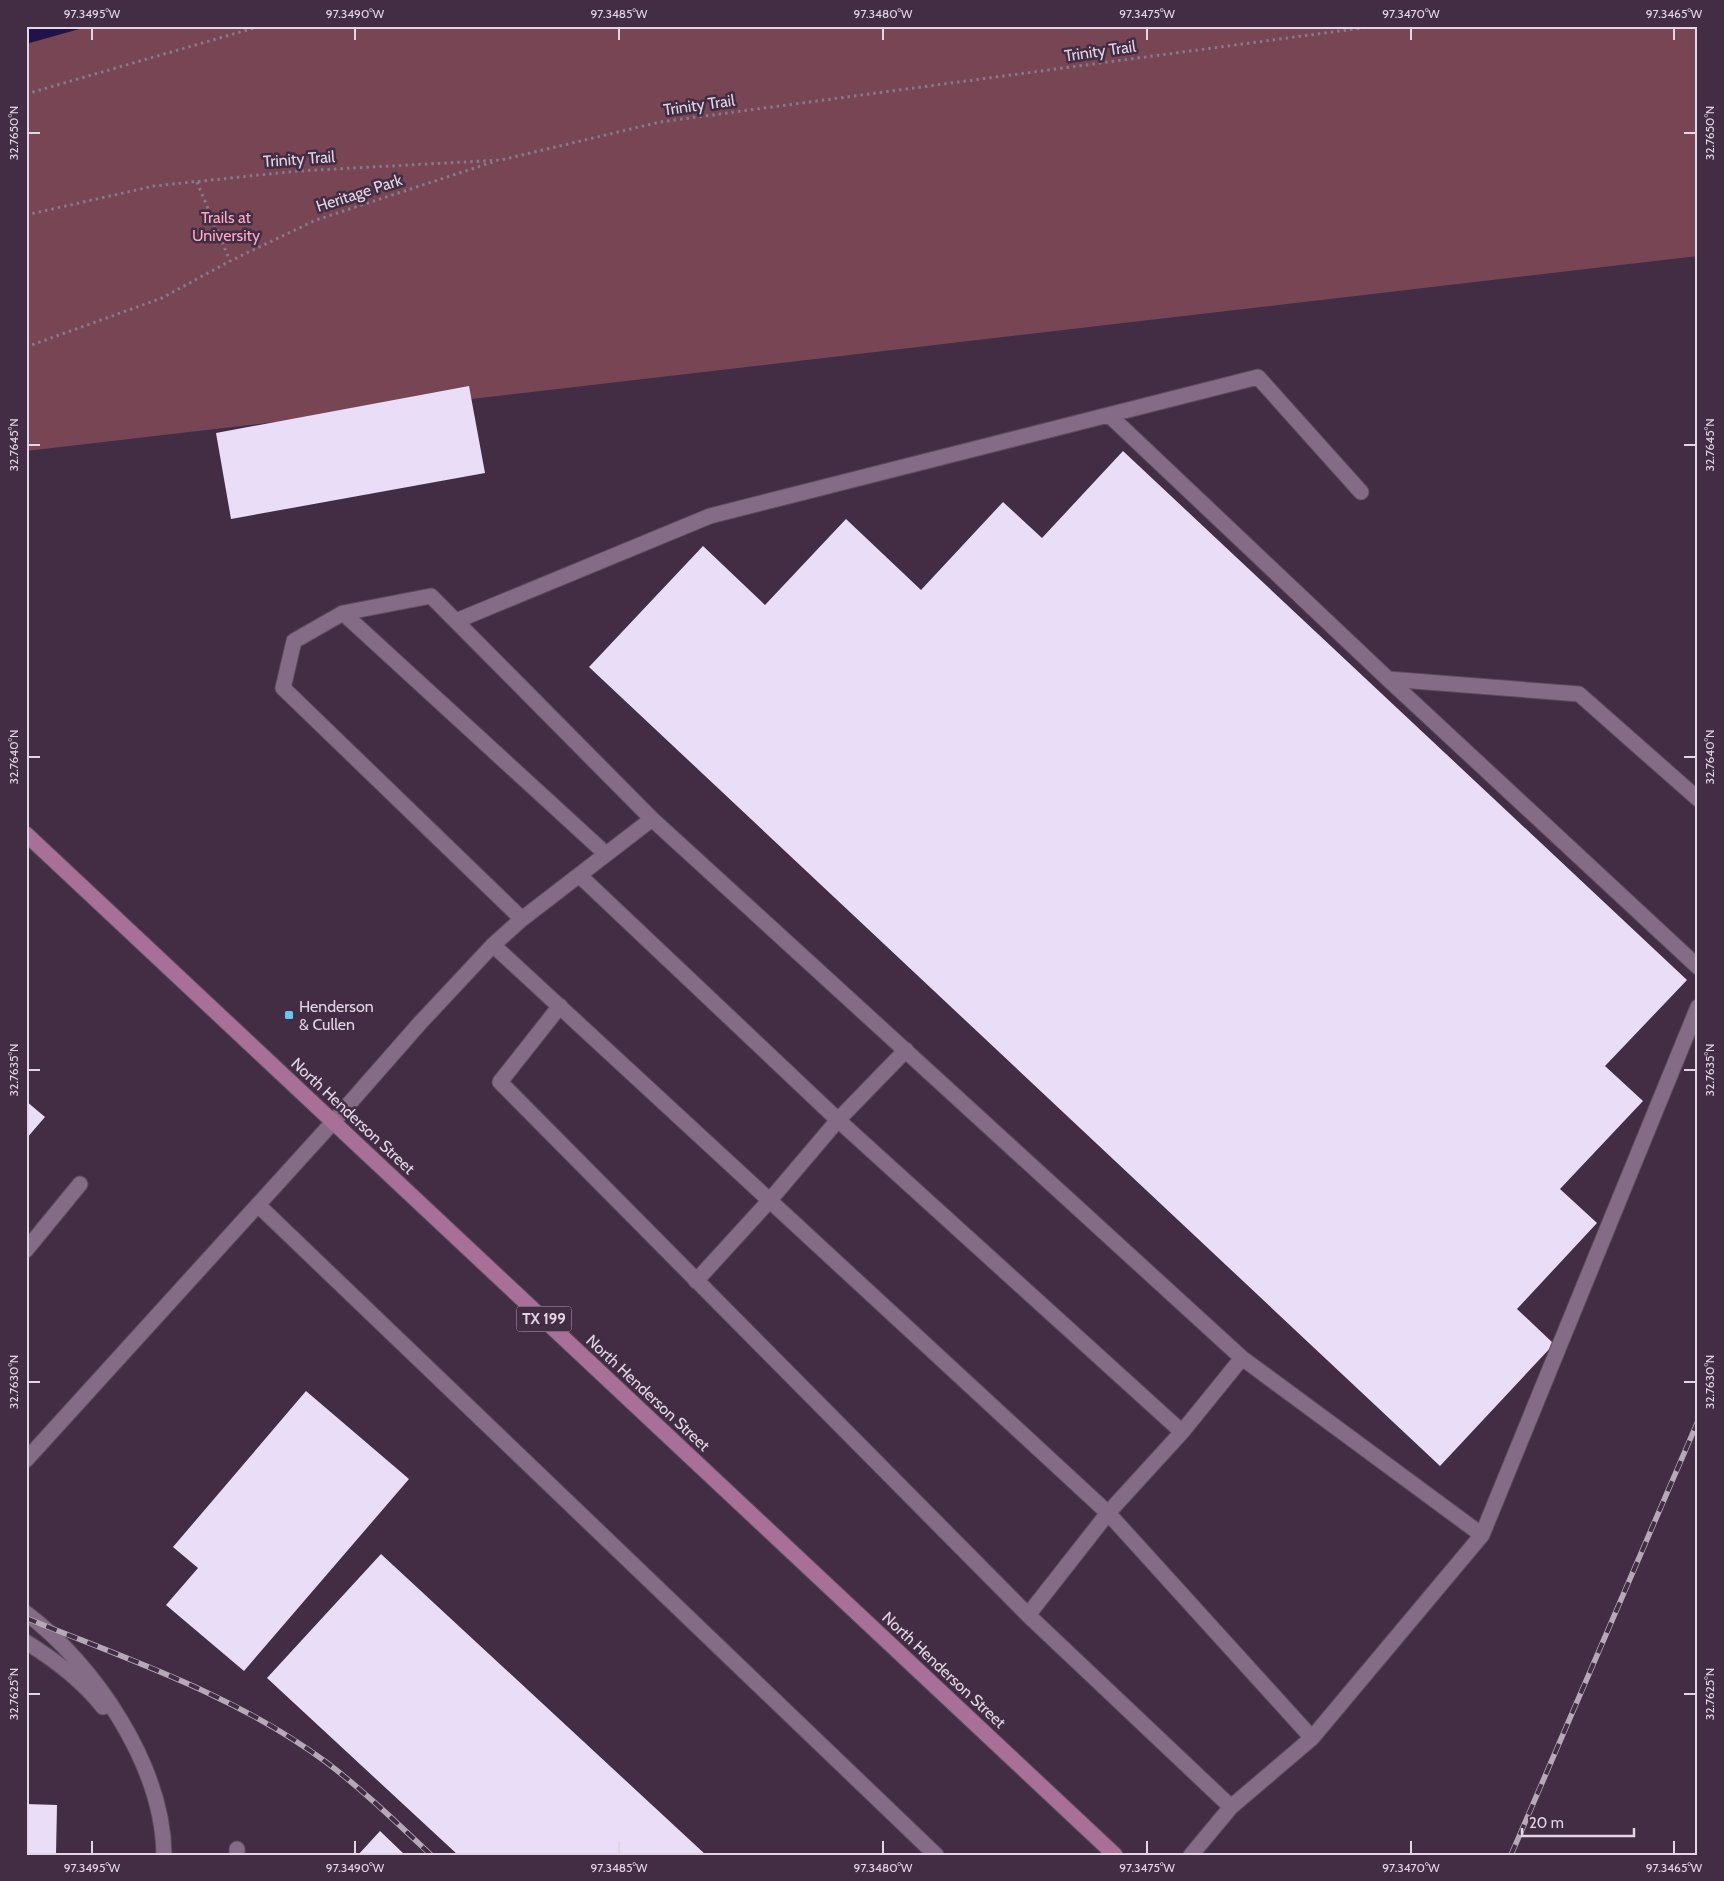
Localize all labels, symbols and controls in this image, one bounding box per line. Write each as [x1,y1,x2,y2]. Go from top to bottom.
text: 97.3495°W [64,6,121,21]
text: 97.3490°W [326,6,385,21]
text: 97.3485°W [591,6,648,21]
text: 97.3480°W [854,6,913,21]
text: 97.3475°W [1119,6,1175,21]
text: 97.3470°W [1382,6,1440,21]
text: 97.3465°W [1646,6,1703,21]
street label: Trinity Trail [1063,37,1137,65]
street label: Trinity Trail [662,91,736,119]
text: 32.7650°N [6,106,21,160]
text: 32.7650°N [1702,106,1717,160]
street label: Trinity Trail [262,147,336,171]
street label: Heritage Park [314,170,405,216]
park label: Trails at University [192,208,260,245]
text: 32.7645°N [6,418,21,472]
text: 32.7645°N [1702,418,1717,472]
text: 32.7640°N [6,729,21,785]
text: 32.7640°N [1702,729,1717,785]
place label: Henderson & Cullen [299,997,374,1034]
marker: Henderson & Cullen [283,1009,295,1021]
text: 32.7635°N [6,1044,21,1096]
text: 32.7635°N [1702,1044,1717,1096]
street label: North Henderson Street [287,1054,419,1179]
road number: TX 199 [516,1306,572,1332]
street label: North Henderson Street [582,1331,714,1456]
text: 32.7630°N [6,1355,21,1409]
text: 32.7630°N [1702,1355,1717,1409]
street label: North Henderson Street [878,1608,1010,1733]
text: 32.7625°N [6,1668,21,1720]
text: 32.7625°N [1702,1668,1717,1720]
scale bar [1522,1806,1634,1838]
text: 20 m [1529,1814,1564,1832]
text: 97.3495°W [64,1860,121,1875]
text: 97.3490°W [326,1860,385,1875]
text: 97.3485°W [591,1860,648,1875]
text: 97.3480°W [854,1860,913,1875]
text: 97.3475°W [1119,1860,1175,1875]
text: 97.3470°W [1382,1860,1440,1875]
text: 97.3465°W [1646,1860,1703,1875]

